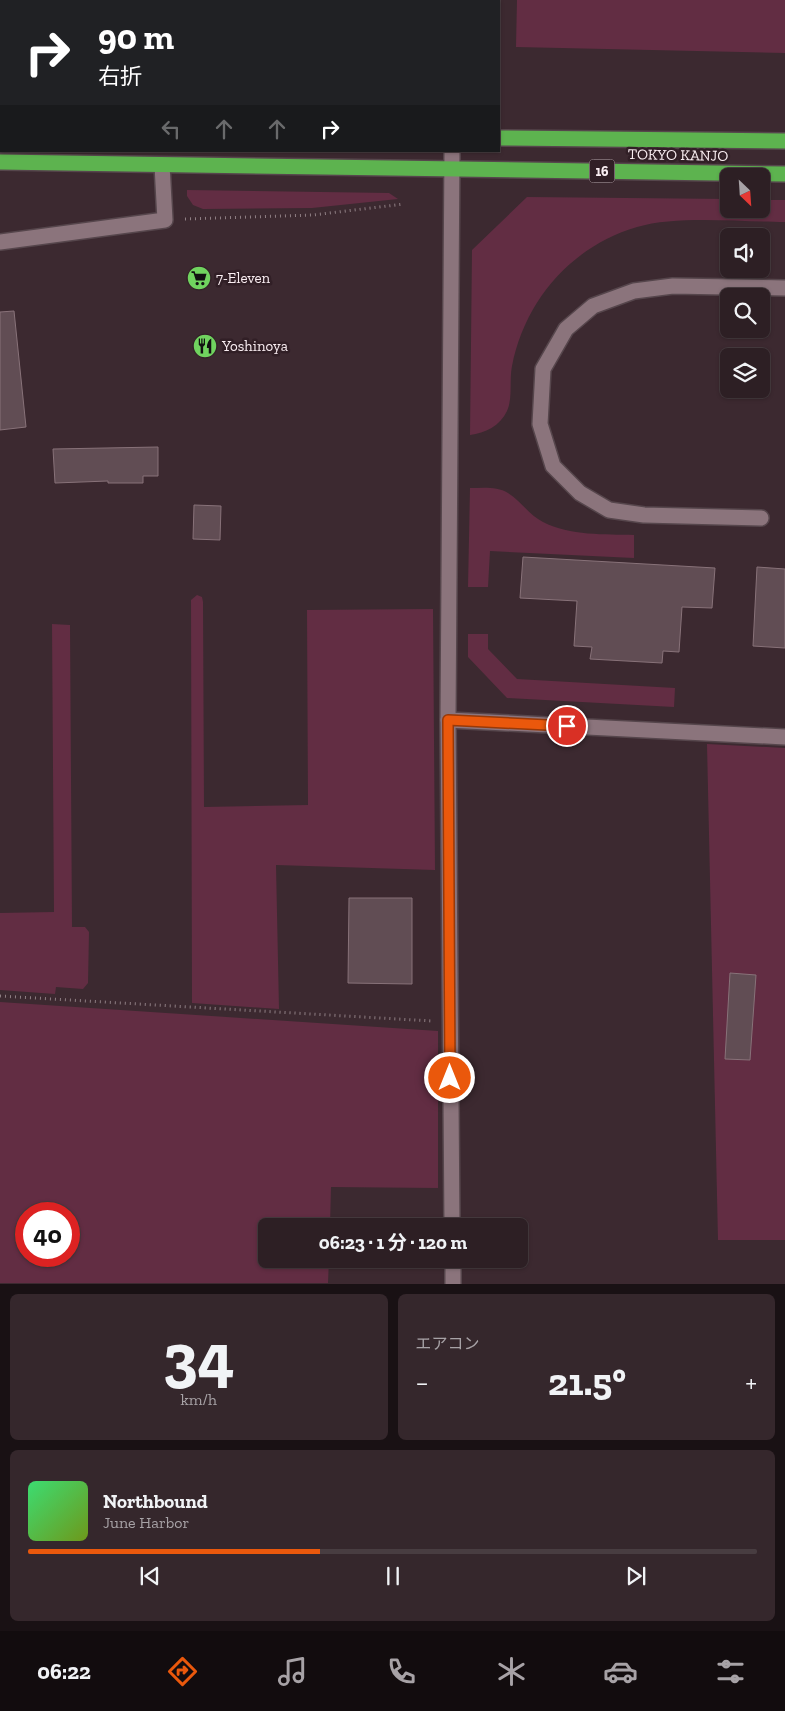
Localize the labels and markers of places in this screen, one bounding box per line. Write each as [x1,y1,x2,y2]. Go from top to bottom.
supermarket icon: 7-Eleven [186,265,212,291]
place label: 7-Eleven [216,269,271,287]
restaurant icon: Yoshinoya [192,333,218,359]
place label: Yoshinoya [221,337,288,355]
pin [546,705,588,747]

